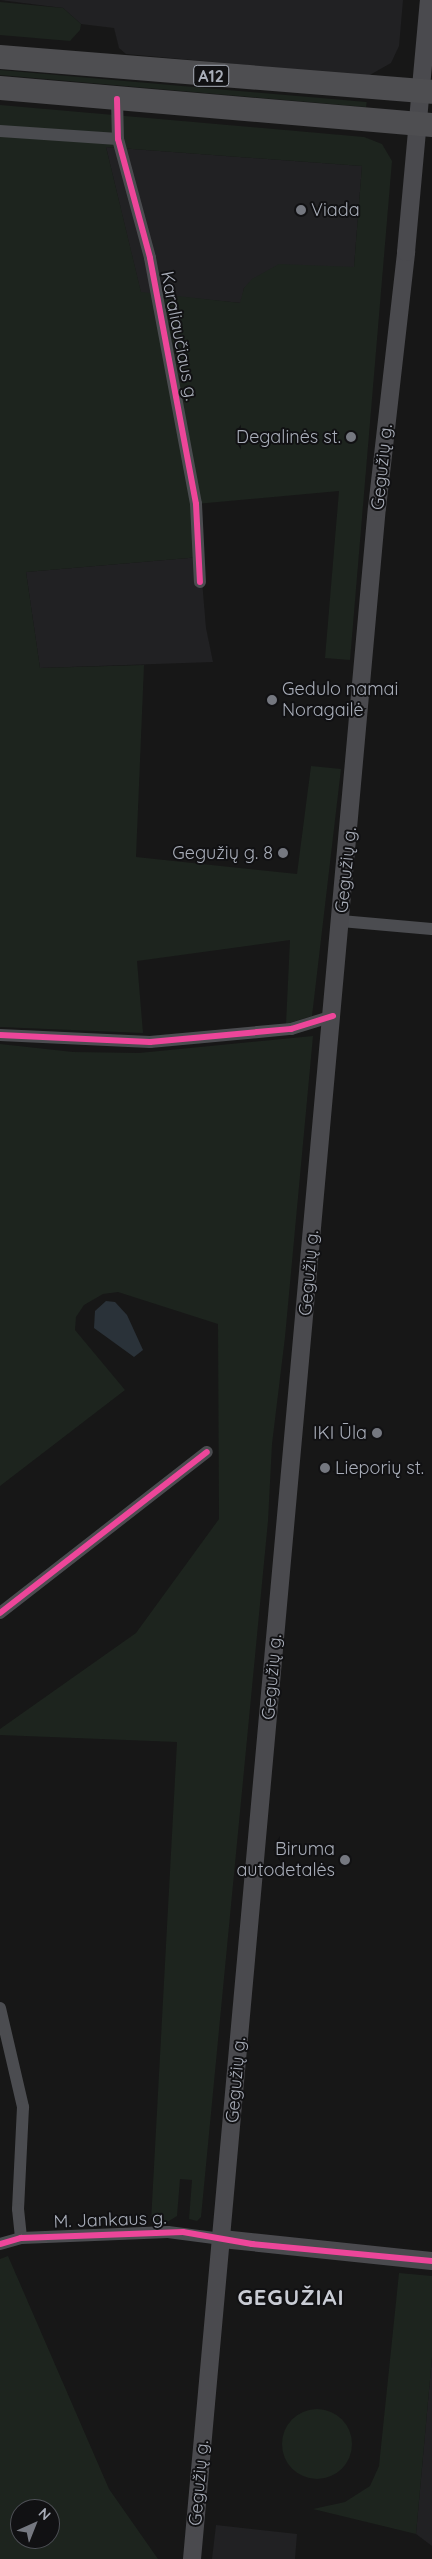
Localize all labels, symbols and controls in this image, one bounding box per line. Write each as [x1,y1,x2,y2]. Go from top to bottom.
road number: A12 [192,62,230,90]
place label: Viada [311,199,360,221]
marker: Viada [295,204,307,216]
street label: Karaliaučiaus g. [156,269,202,403]
street label: Gegužių g. [367,423,397,511]
place label: Degalinės st. [236,426,341,448]
marker: Degalinės st. [345,431,357,443]
place label: Gedulo namai Noragailė [282,679,398,722]
marker: Gedulo namai Noragailė [266,694,278,706]
street label: Gegužių g. [331,826,361,914]
place label: Gegužių g. 8 [172,842,273,864]
marker: Gegužių g. 8 [277,847,289,859]
street label: Gegužių g. [294,1229,324,1317]
place label: IKI Ūla [313,1422,367,1444]
marker: IKI Ūla [371,1427,383,1439]
place label: Lieporių st. [335,1457,424,1479]
marker: Lieporių st. [319,1462,331,1474]
street label: Gegužių g. [257,1633,287,1721]
place label: Biruma autodetalės [236,1839,335,1882]
marker: Biruma autodetalės [339,1854,351,1866]
street label: Gegužių g. [221,2036,251,2124]
street label: M. Jankaus g. [53,2207,167,2233]
district label: GEGUŽIAI [236,2285,346,2311]
street label: Gegužių g. [184,2439,214,2527]
north arrow [10,2499,60,2549]
text: N [35,2504,55,2524]

